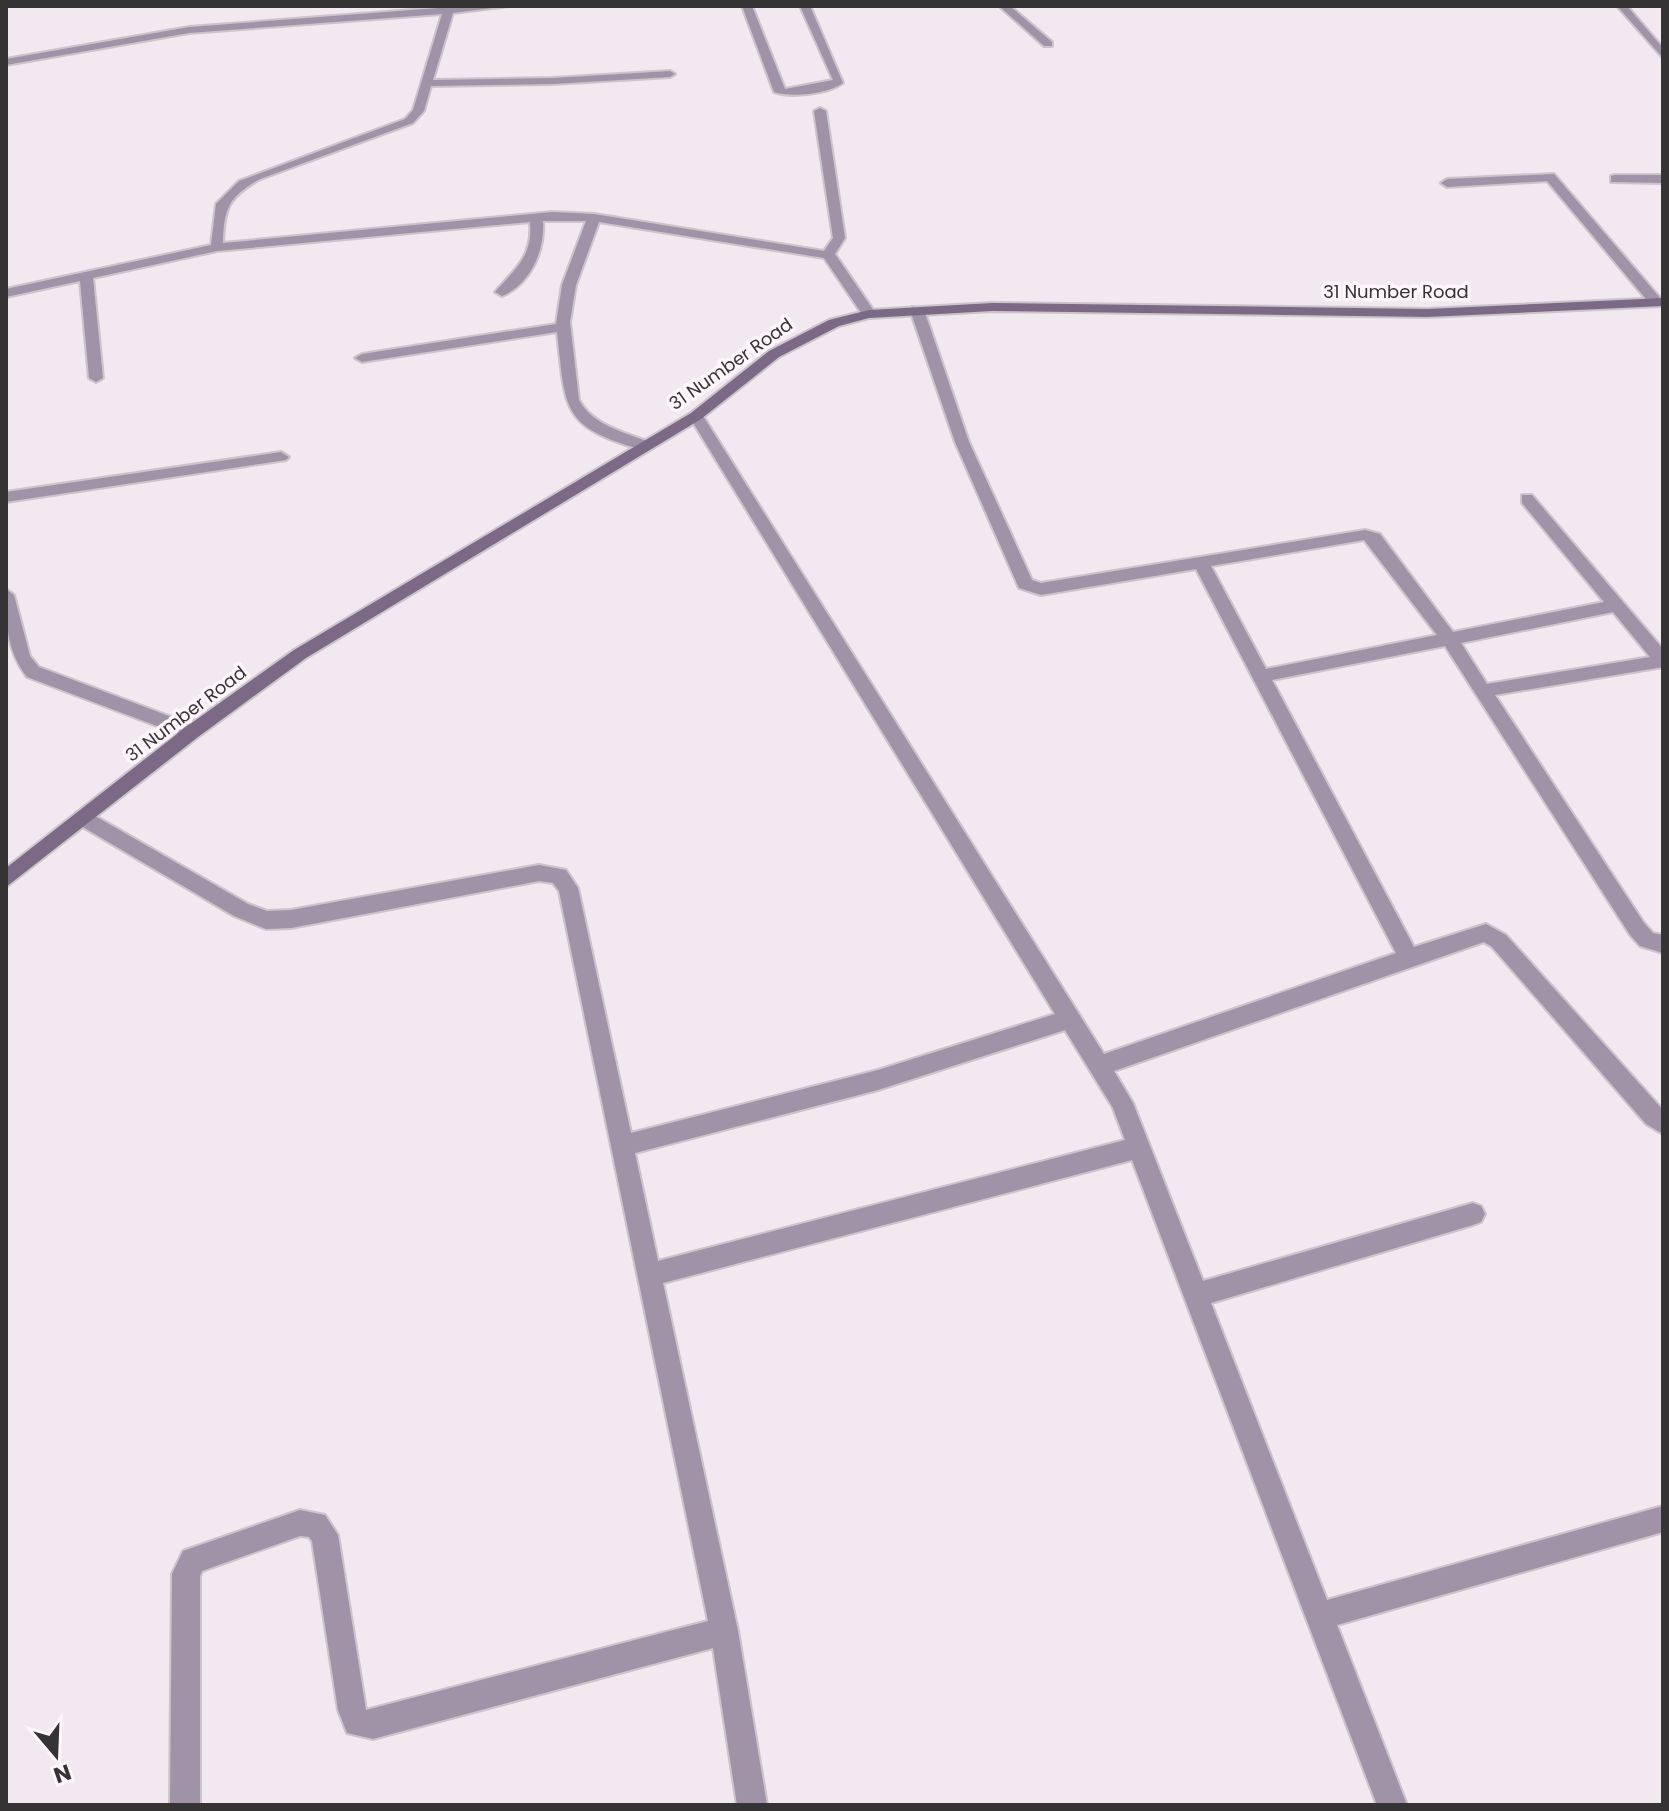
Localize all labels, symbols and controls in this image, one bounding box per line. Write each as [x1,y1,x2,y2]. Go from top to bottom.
street label: 31 Number Road [1323,279,1469,304]
street label: 31 Number Road [664,312,797,416]
street label: 31 Number Road [120,660,251,767]
north arrow [16,1715,96,1795]
text: N [49,1756,75,1791]

